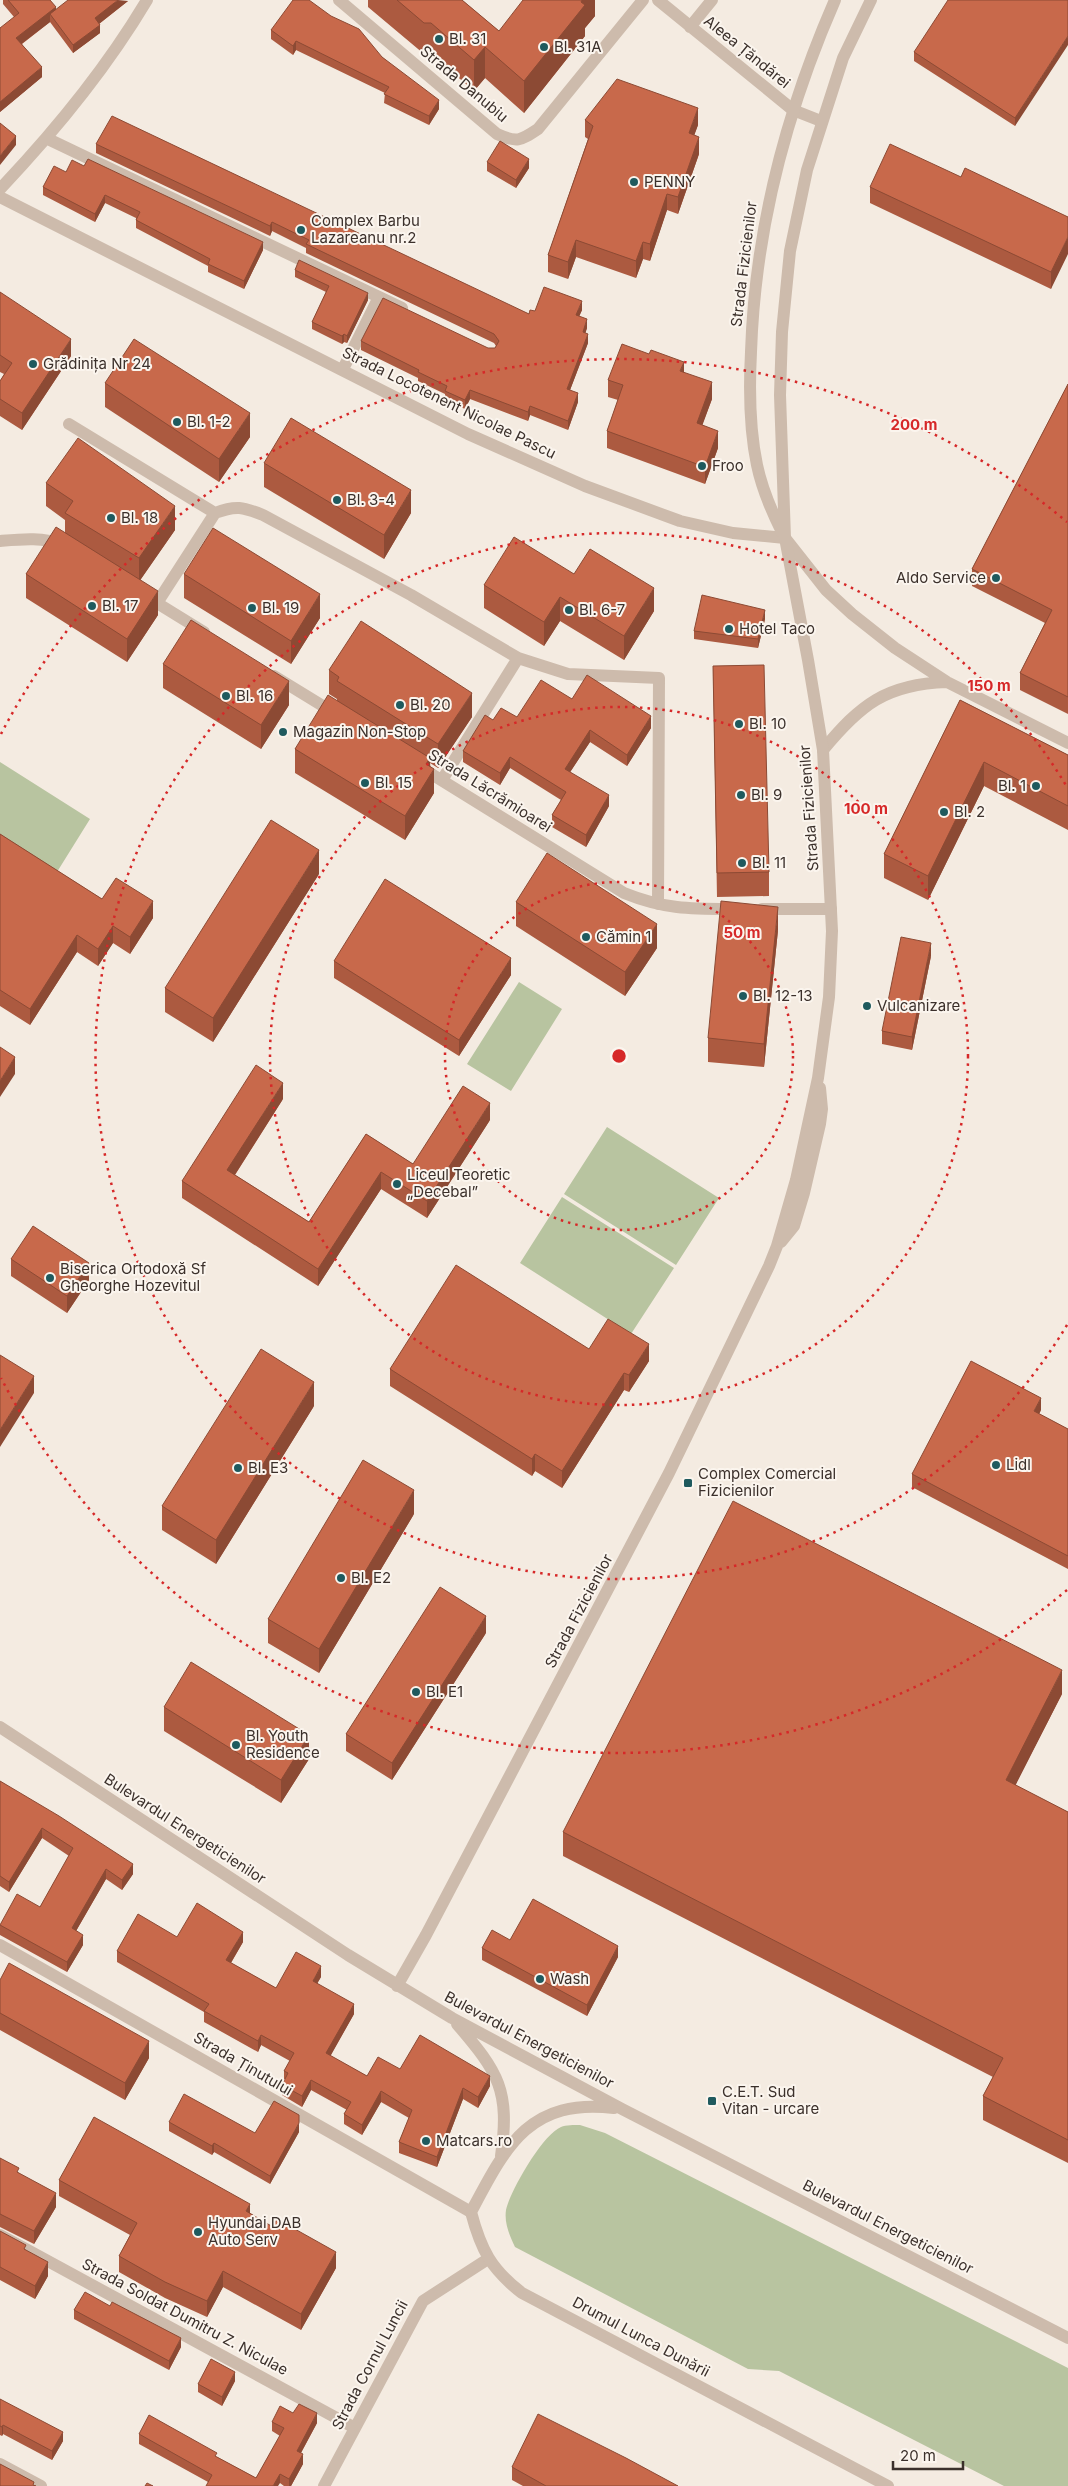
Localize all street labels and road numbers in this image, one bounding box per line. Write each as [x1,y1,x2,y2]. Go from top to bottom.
street label: Aleea Țăndărei [700,11,794,92]
street label: Strada Danubiu [416,41,512,126]
street label: Strada Fizicienilor [726,200,761,328]
street label: Strada Locotenent Nicolae Pascu [339,342,559,463]
street label: Strada Fizicienilor [795,744,822,872]
street label: Strada Lăcrămioarei [425,745,556,836]
street label: Strada Fizicienilor [540,1550,617,1671]
street label: Bulevardul Energeticienilor [101,1769,270,1888]
street label: Bulevardul Energeticienilor [441,1987,617,2092]
street label: Strada Ținutului [190,2027,296,2100]
street label: Bulevardul Energeticienilor [800,2175,977,2278]
street label: Strada Soldat Dumitru Z. Niculae [79,2254,292,2379]
street label: Drumul Lunca Dunării [569,2292,713,2381]
street label: Strada Cornul Luncii [327,2297,412,2433]

